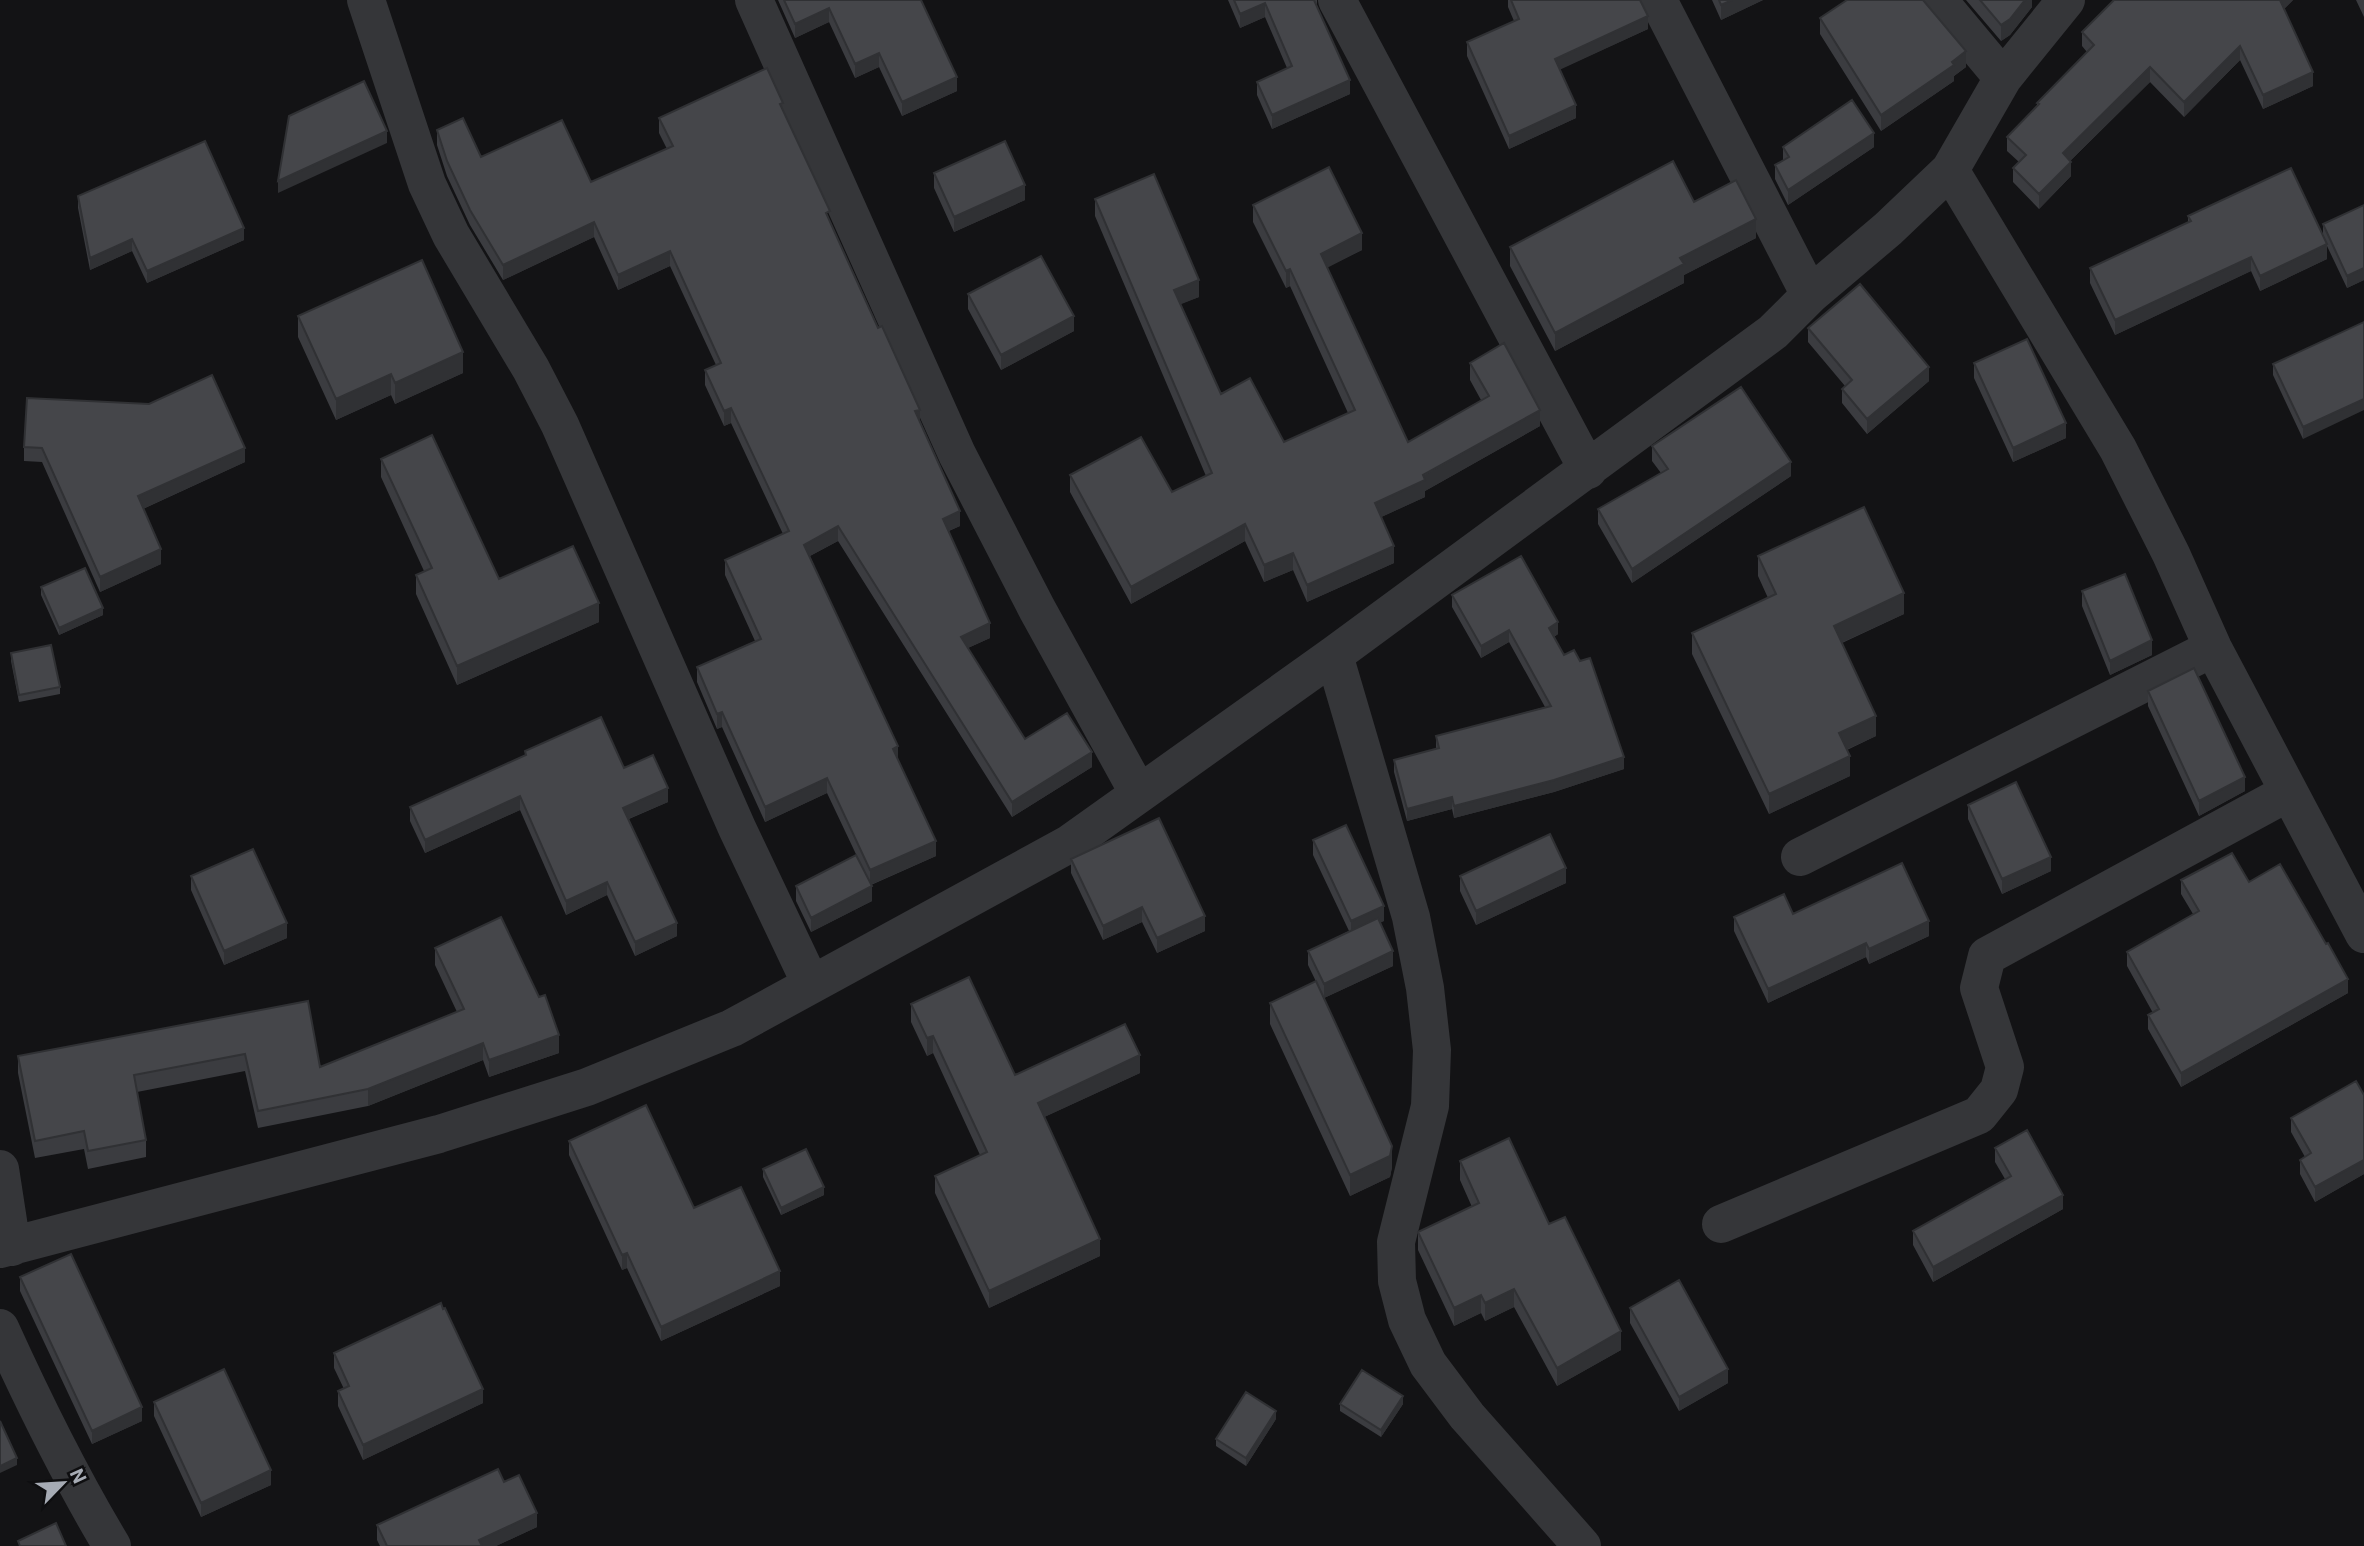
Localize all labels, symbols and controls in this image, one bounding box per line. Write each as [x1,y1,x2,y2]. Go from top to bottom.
north arrow [28,1448,98,1518]
text: N [65,1465,91,1487]

